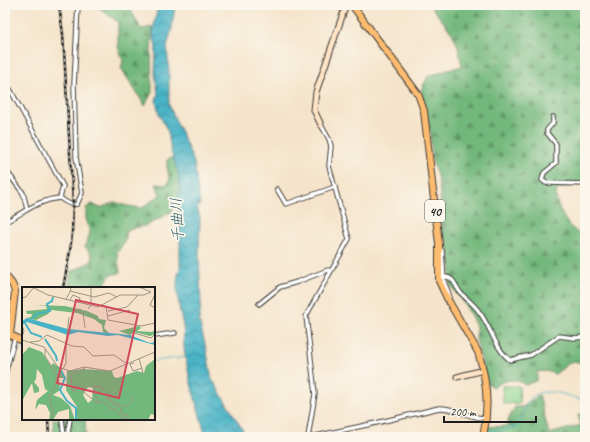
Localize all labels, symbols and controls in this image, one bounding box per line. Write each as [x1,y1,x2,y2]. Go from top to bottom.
water label: 千曲川 [167,197,188,243]
road number: 40 [425,200,445,222]
inset map [22,287,155,420]
scale bar [444,398,536,424]
text: 200 m [450,404,477,420]

